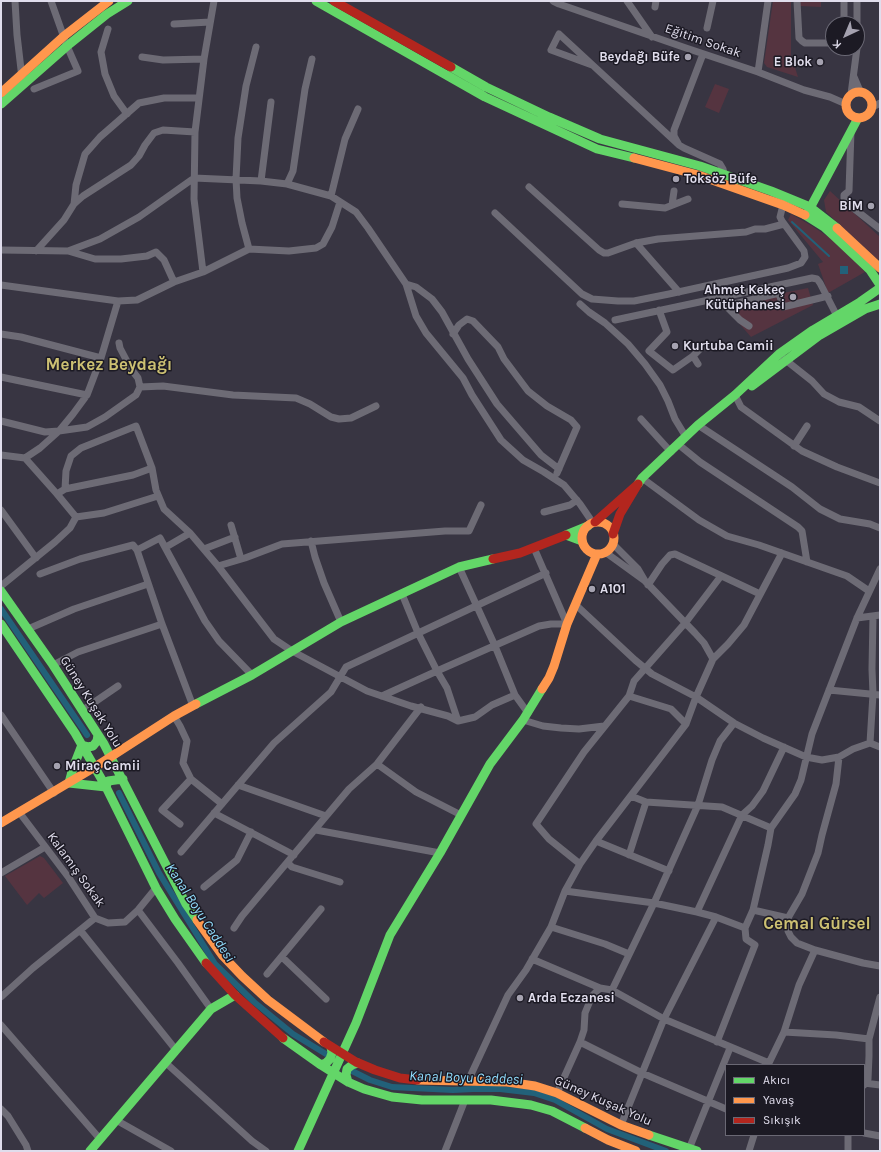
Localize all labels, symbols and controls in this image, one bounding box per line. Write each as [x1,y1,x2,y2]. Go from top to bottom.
north arrow [825,16,865,56]
street label: Eğitim Sokak [663,21,743,61]
text: K [830,37,844,51]
place label: Beydağı Büfe [599,49,680,65]
marker: Beydağı Büfe [683,52,693,62]
place label: E Blok [774,54,812,70]
marker: E Blok [815,57,825,67]
place label: Toksöz Büfe [684,171,757,187]
marker: Toksöz Büfe [671,174,681,184]
place label: BİM [839,198,863,214]
marker: BİM [866,201,876,211]
place label: Ahmet Kekeç Kütüphanesi [704,282,785,313]
marker: Ahmet Kekeç Kütüphanesi [788,292,798,302]
place label: Kurtuba Camii [683,338,774,354]
marker: Kurtuba Camii [670,341,680,351]
district label: Merkez Beydağı [46,355,172,375]
place label: A101 [600,581,626,597]
marker: A101 [587,584,597,594]
street label: Güney Kuşak Yolu [57,653,125,751]
place label: Miraç Camii [65,758,140,774]
marker: Miraç Camii [52,761,62,771]
street label: Kalamış Sokak [44,830,108,910]
water label: Kanal Boyu Caddesi [162,861,238,965]
district label: Cemal Gürsel [763,914,871,934]
place label: Arda Eczanesi [528,990,615,1006]
marker: Arda Eczanesi [515,993,525,1003]
legend [725,1064,865,1136]
water label: Kanal Boyu Caddesi [409,1068,523,1088]
street label: Güney Kuşak Yolu [552,1073,654,1129]
text: Akıcı [763,1073,790,1087]
text: Yavaş [763,1093,794,1107]
text: Sıkışık [763,1113,801,1127]

